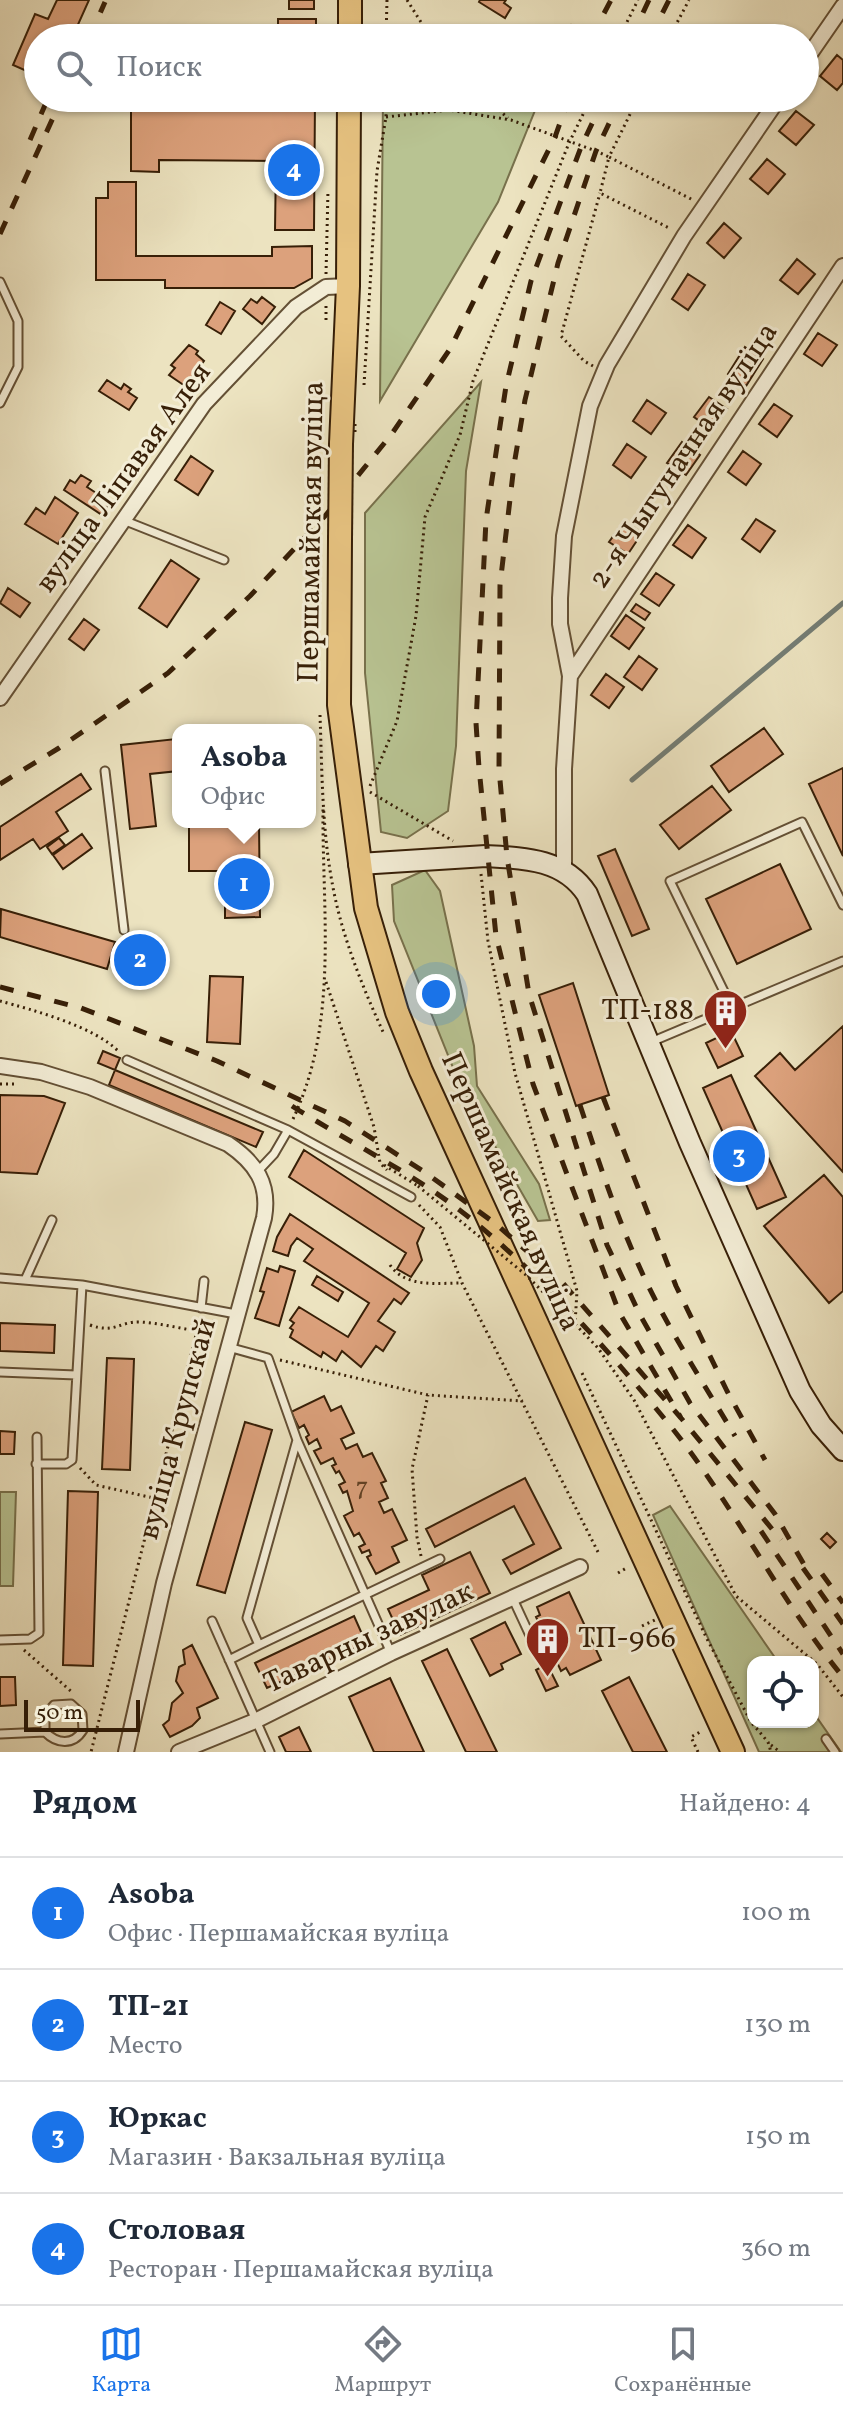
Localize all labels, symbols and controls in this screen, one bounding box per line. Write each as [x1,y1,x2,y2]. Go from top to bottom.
search box [24,24,819,112]
icon: search [52,46,96,90]
text: Поиск [116,47,202,89]
pin: 4 [268,140,320,200]
street label: 2-я Чыгуначная вуліца [579,314,789,598]
street label: вуліца Ліпавая Алея [26,354,222,602]
street label: Першамайская вуліца [288,381,336,683]
popup [172,724,316,828]
text: Asoba [201,737,287,779]
text: Офис [201,779,265,815]
pin: 1 [218,854,270,914]
pin: 2 [114,930,166,990]
your location [416,974,456,1014]
building icon: ТП-188 [701,987,749,1050]
place label: ТП-188 [601,990,694,1032]
street label: Першамайская вуліца [429,1046,591,1338]
pin: 3 [713,1126,765,1186]
street label: вуліца Крупскай [128,1314,228,1544]
house number: 7 [356,1470,368,1506]
street label: Таварны завулак [257,1571,481,1705]
building icon: ТП-966 [523,1615,571,1678]
place label: ТП-966 [578,1618,676,1660]
map controls [747,1656,819,1728]
button: locate [747,1656,819,1728]
scale bar [24,1696,140,1732]
text: 50 m [36,1698,83,1729]
text: Рядом [32,1781,137,1828]
text: Найдено: 4 [679,1786,811,1822]
text: Asoba [108,1874,195,1916]
text: 1 [53,1895,63,1931]
text: 100 m [741,1895,811,1931]
text: Офис · Першамайская вуліца [108,1916,450,1952]
text: ТП-21 [108,1986,189,2028]
text: 2 [51,2007,65,2043]
text: 130 m [744,2007,811,2043]
text: Место [108,2028,183,2064]
text: Юркас [108,2098,207,2140]
text: 3 [51,2119,65,2155]
text: 150 m [745,2119,811,2155]
text: Магазин · Вакзальная вуліца [108,2140,446,2176]
text: Столовая [108,2210,245,2252]
text: 4 [50,2231,66,2267]
text: 360 m [741,2231,811,2267]
text: Ресторан · Першамайская вуліца [108,2252,494,2288]
tab: Карта [91,2322,151,2401]
tab: Маршрут [334,2322,431,2401]
tab: Сохранённые [614,2322,751,2401]

